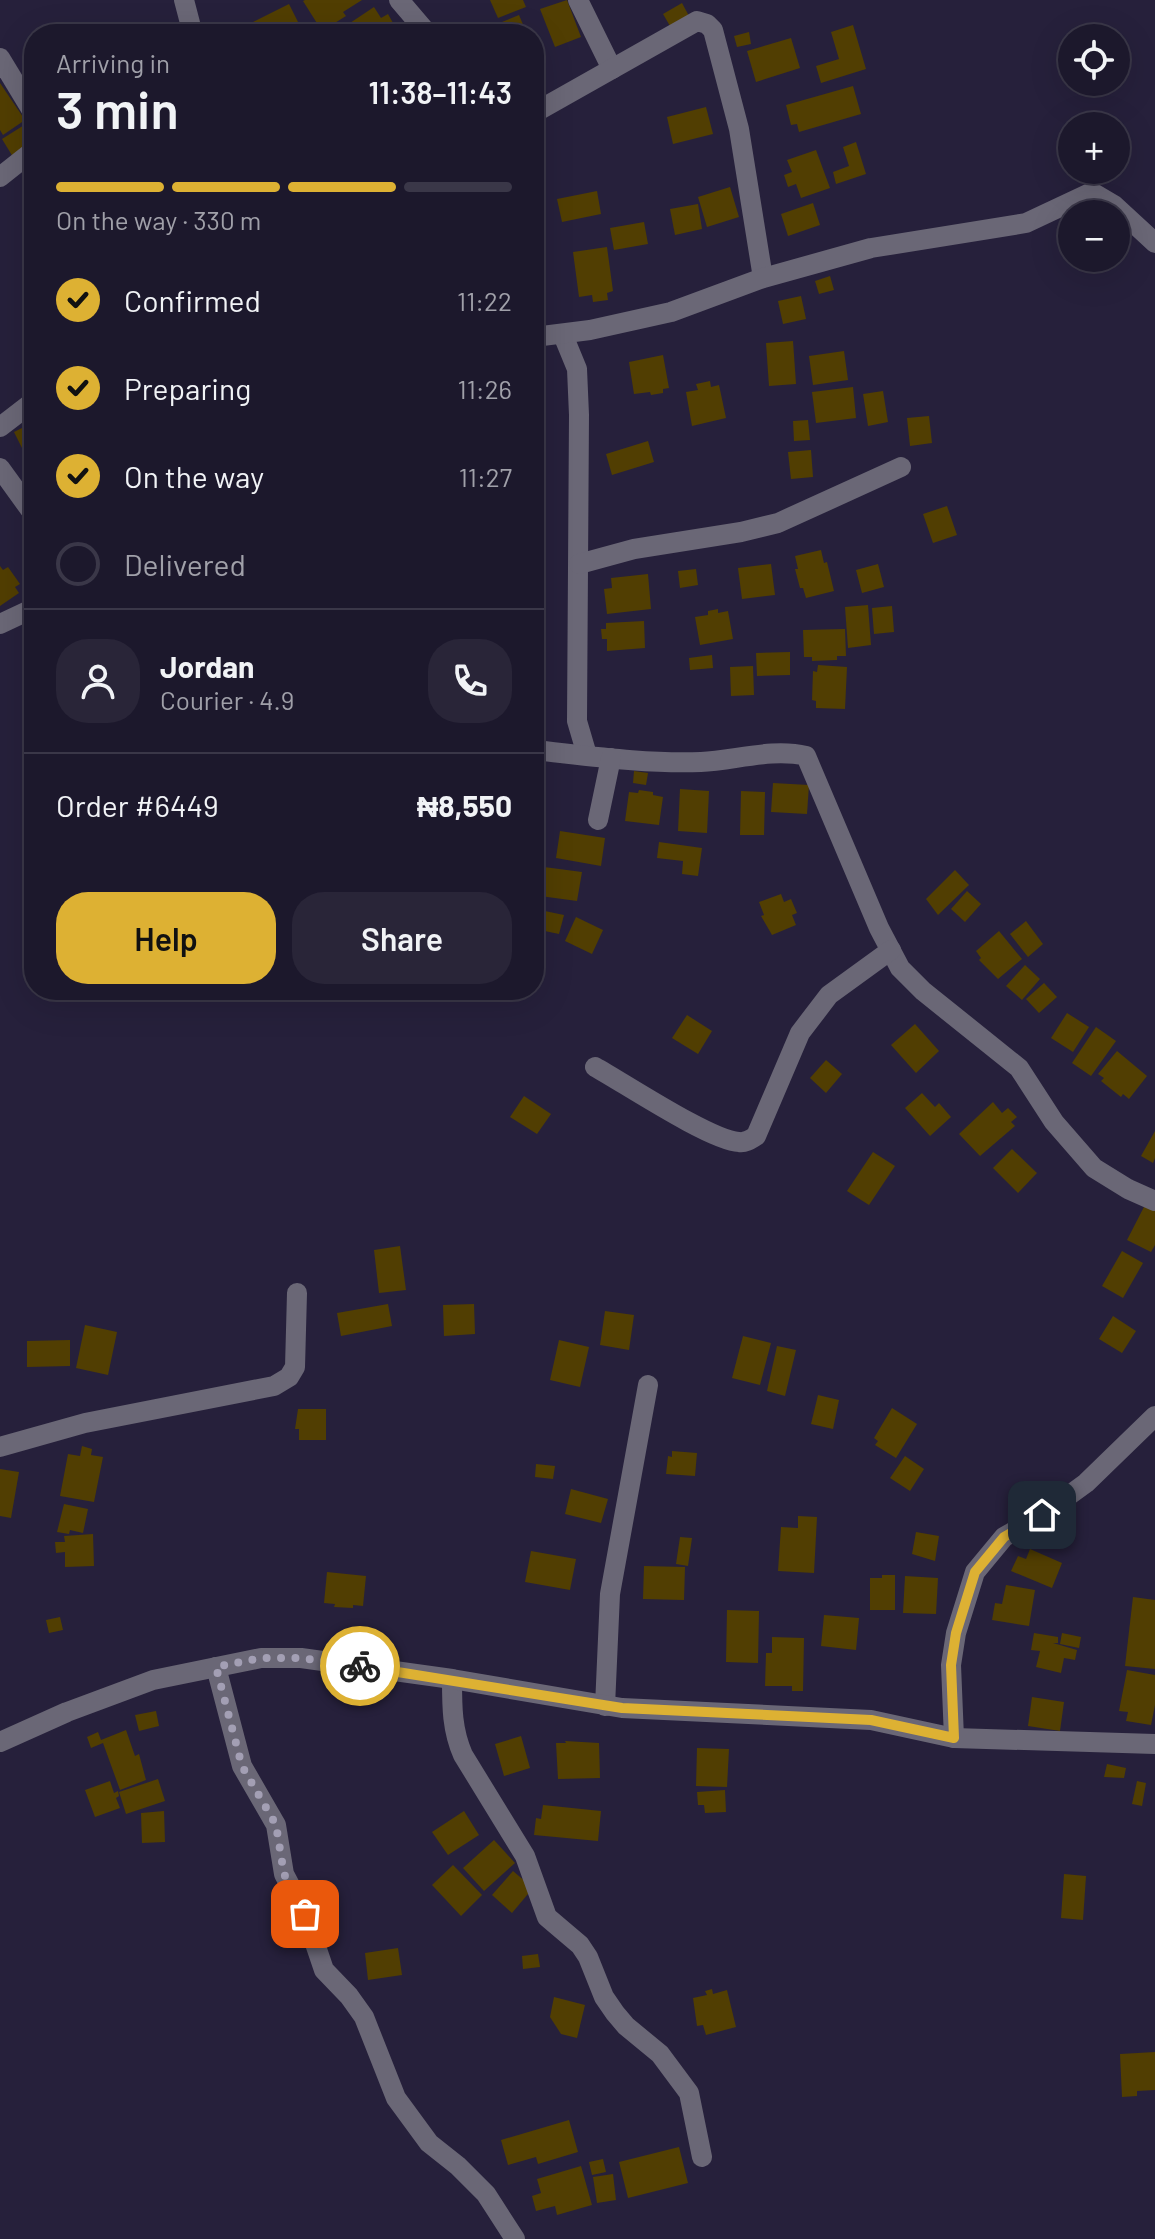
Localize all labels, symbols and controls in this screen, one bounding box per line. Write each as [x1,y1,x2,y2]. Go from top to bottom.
map controls [1058,24,1130,272]
button: locate [1058,24,1130,96]
text: Arriving in [56,47,170,78]
text: 11:38–11:43 [369,74,512,110]
text: 3 min [56,77,179,139]
button: + [1058,112,1130,184]
button: − [1058,200,1130,272]
text: On the way · 330 m [56,204,261,235]
icon: check [56,278,100,322]
text: Confirmed [124,282,261,318]
text: 11:22 [457,285,512,316]
icon: check [56,366,100,410]
text: Preparing [124,370,251,406]
text: 11:26 [458,373,512,404]
icon: check [56,454,100,498]
text: On the way [124,458,264,494]
text: 11:27 [459,461,512,492]
text: Delivered [124,546,246,582]
button: person [56,639,140,723]
button: phone [428,639,512,723]
text: Jordan [160,648,255,684]
text: Courier · 4.9 [160,684,294,715]
text: Order #6449 [56,787,219,823]
text: ₦8,550 [417,787,512,823]
button: Help [56,892,276,984]
button: Share [292,892,512,984]
pin [1008,1481,1076,1549]
icon: home [1020,1493,1064,1537]
courier [320,1626,400,1706]
icon: bike [338,1644,382,1688]
pin [271,1880,339,1948]
icon: bag [283,1892,327,1936]

